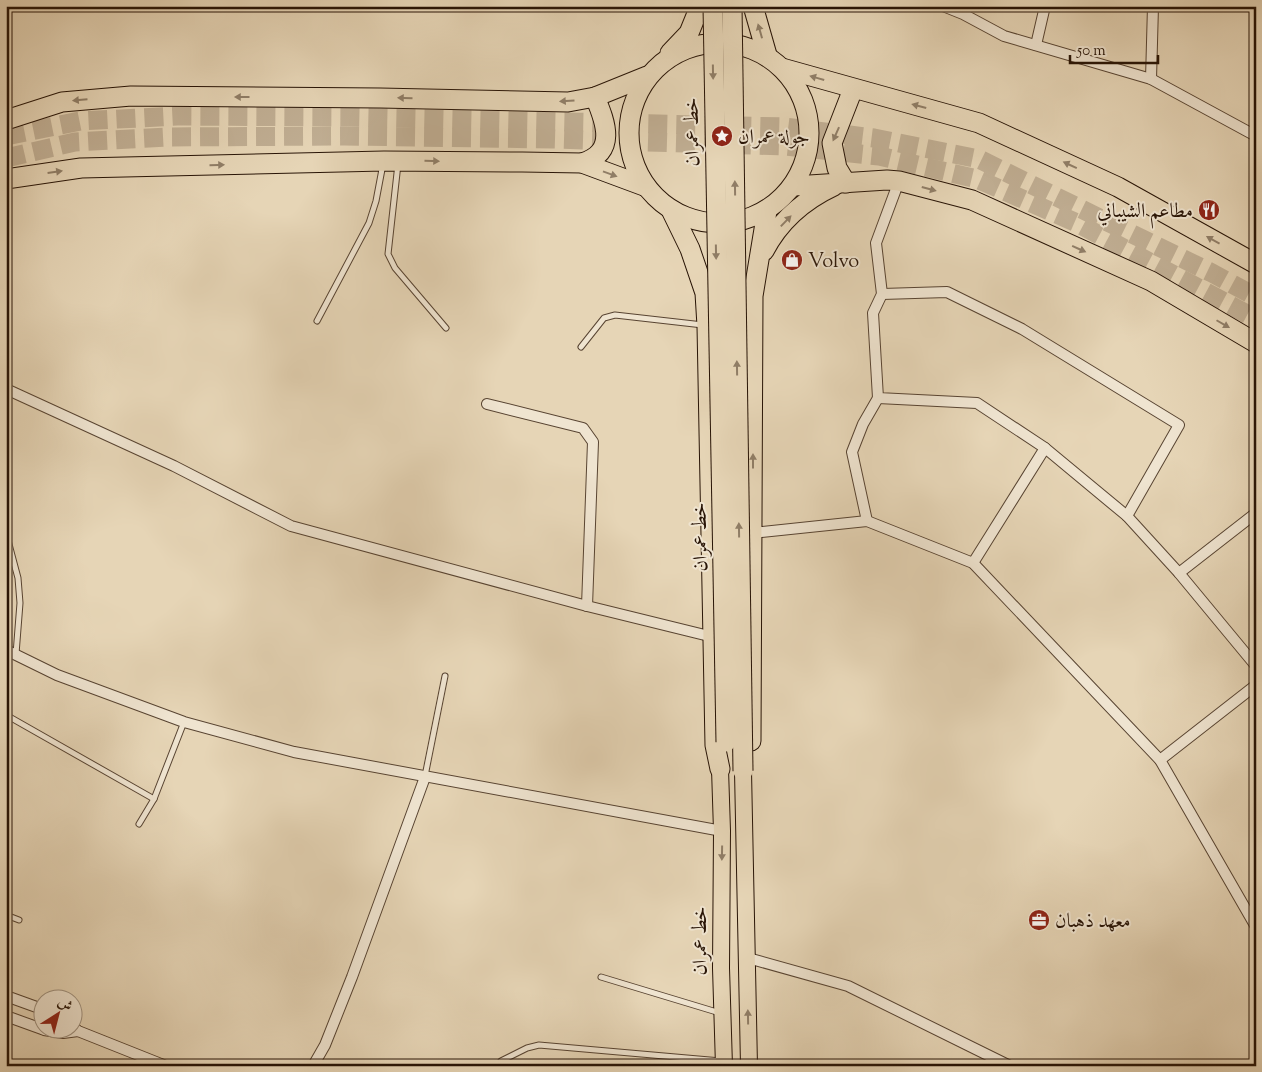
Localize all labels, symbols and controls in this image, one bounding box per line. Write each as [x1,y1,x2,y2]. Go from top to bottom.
one-way arrow [755,23,763,38]
scale bar [1070,32,1157,64]
text: 50 m [1076,41,1106,62]
one-way arrow [709,65,717,81]
one-way arrow [810,74,825,82]
one-way arrow [234,92,250,100]
one-way arrow [397,94,413,102]
one-way arrow [72,97,88,105]
one-way arrow [559,97,575,105]
street label: خط عمران [678,97,709,167]
one-way arrow [911,102,926,110]
place icon: جولة عمران [710,124,734,148]
place label: جولة عمران [738,124,810,153]
one-way arrow [832,127,840,141]
one-way arrow [424,157,440,165]
one-way arrow [1063,160,1077,168]
one-way arrow [209,161,225,169]
one-way arrow [47,168,63,176]
one-way arrow [603,170,618,178]
one-way arrow [730,179,738,195]
one-way arrow [921,185,936,193]
place label: مطاعم الشيباني [1097,198,1193,229]
restaurant icon: مطاعم الشيباني [1197,198,1221,222]
one-way arrow [780,215,792,227]
one-way arrow [1207,236,1220,245]
one-way arrow [712,245,720,261]
one-way arrow [1072,245,1086,253]
shop icon: Volvo [780,248,804,272]
place label: Volvo [808,248,859,277]
one-way arrow [1217,319,1230,328]
one-way arrow [733,359,741,375]
one-way arrow [749,453,757,469]
street label: خط عمران [686,502,717,572]
one-way arrow [735,522,743,538]
one-way arrow [718,845,726,861]
street label: خط عمران [687,906,716,976]
office icon: معهد ذهبان [1027,908,1051,932]
place label: معهد ذهبان [1055,908,1131,937]
north arrow [32,990,82,1040]
text: ش [53,993,76,1017]
one-way arrow [744,1009,752,1025]

